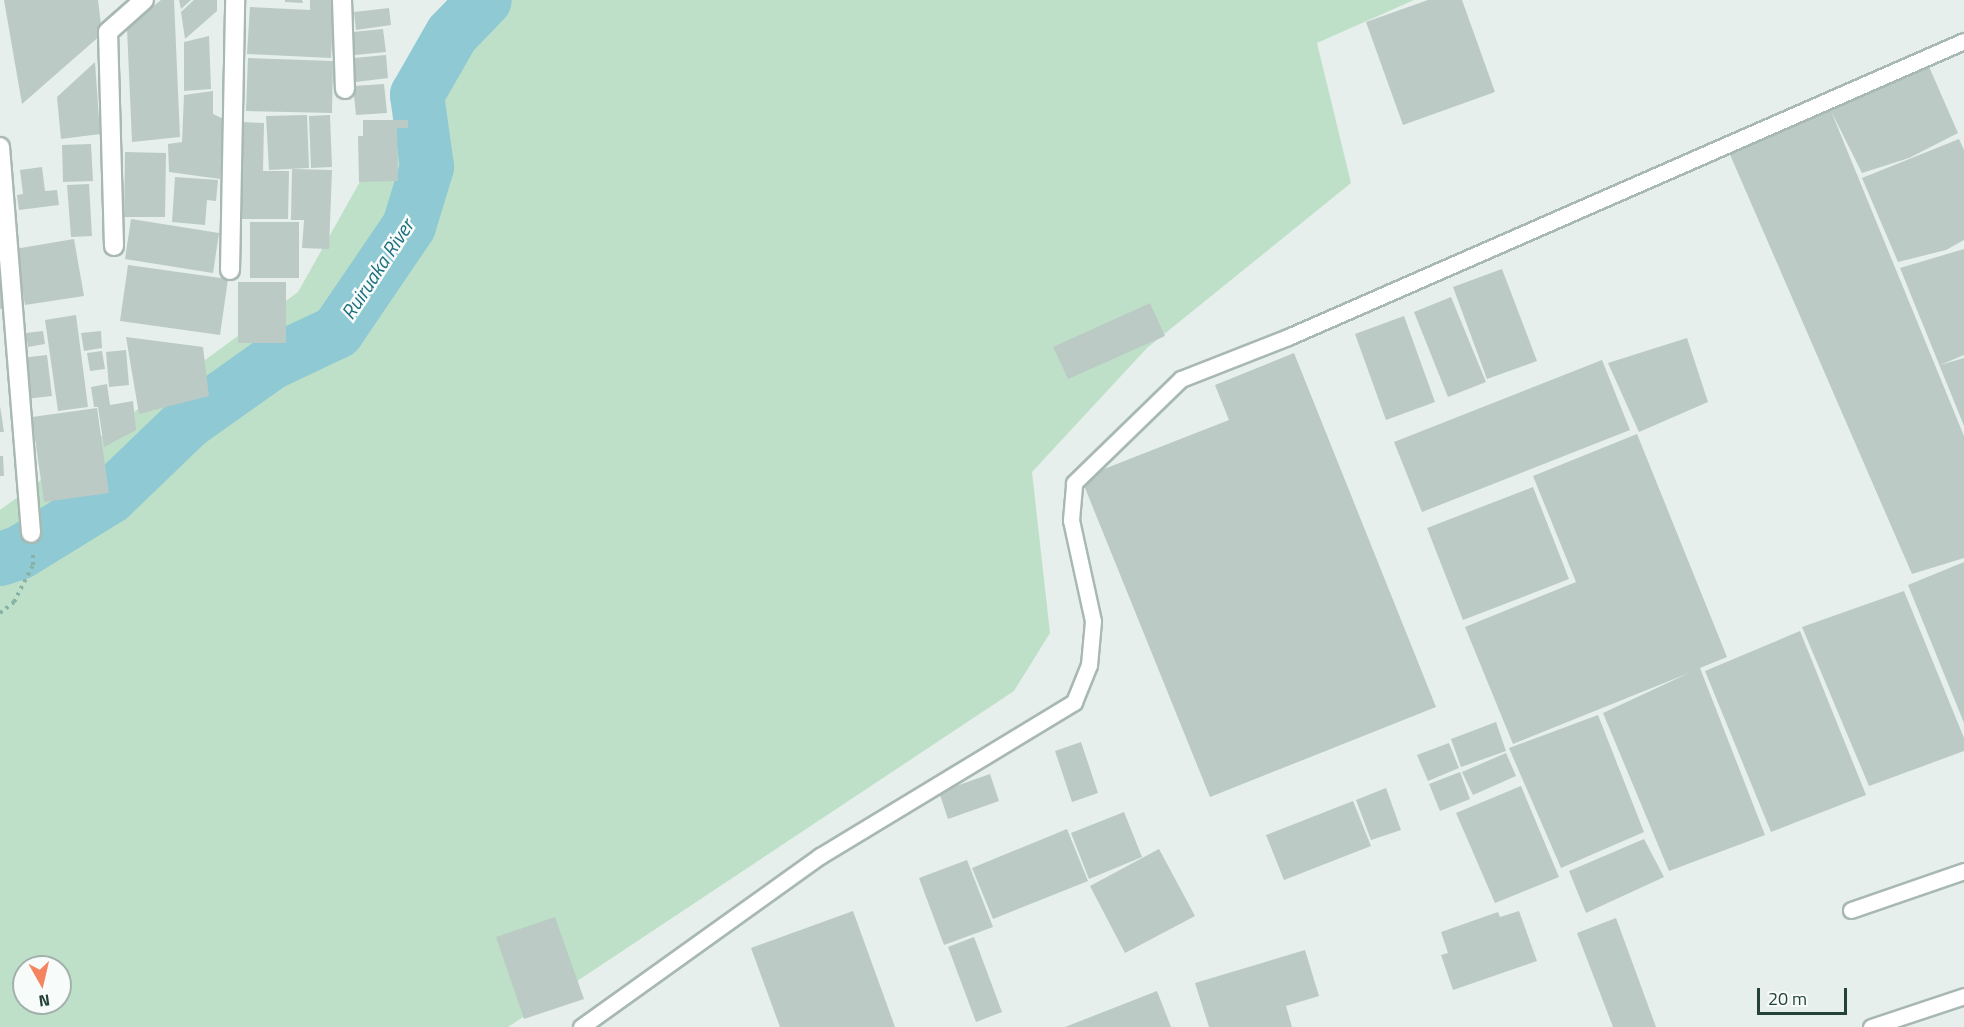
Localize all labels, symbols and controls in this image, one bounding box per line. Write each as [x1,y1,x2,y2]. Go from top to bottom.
water label: Ruiruaka River [336,214,418,324]
north arrow [12,955,72,1015]
scale bar [1760,976,1850,1014]
text: 20 m [1768,985,1807,1012]
text: N [37,988,51,1013]

